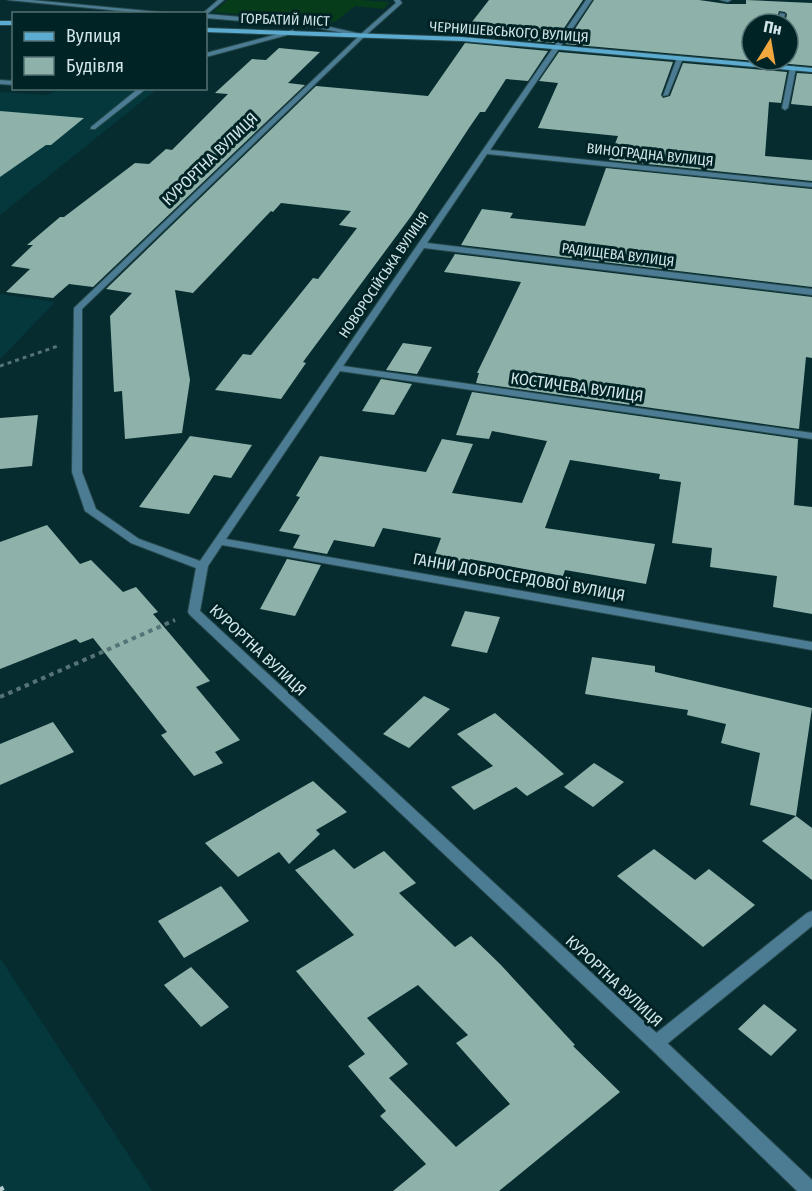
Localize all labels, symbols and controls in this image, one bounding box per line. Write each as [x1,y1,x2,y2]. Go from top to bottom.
street label: ГОРБАТИЙ МІСТ [240,10,331,30]
legend [12,12,207,90]
north arrow [740,12,800,72]
text: Пн [762,17,783,39]
street label: ЧЕРНИШЕВСЬКОГО ВУЛИЦЯ [429,18,589,46]
text: Вулиця [66,25,121,47]
text: Будівля [66,55,124,77]
street label: КУРОРТНА ВУЛИЦЯ [158,109,262,209]
street label: ВИНОГРАДНА ВУЛИЦЯ [586,140,714,170]
street label: НОВОРОСІЙСЬКА ВУЛИЦЯ [335,209,433,341]
street label: РАДИЩЕВА ВУЛИЦЯ [561,240,675,270]
street label: КОСТИЧЕВА ВУЛИЦЯ [509,368,645,406]
street label: ГАННИ ДОБРОСЕРДОВОЇ ВУЛИЦЯ [411,549,627,605]
street label: КУРОРТНА ВУЛИЦЯ [206,600,310,700]
street label: КУРОРТНА ВУЛИЦЯ [562,931,666,1031]

